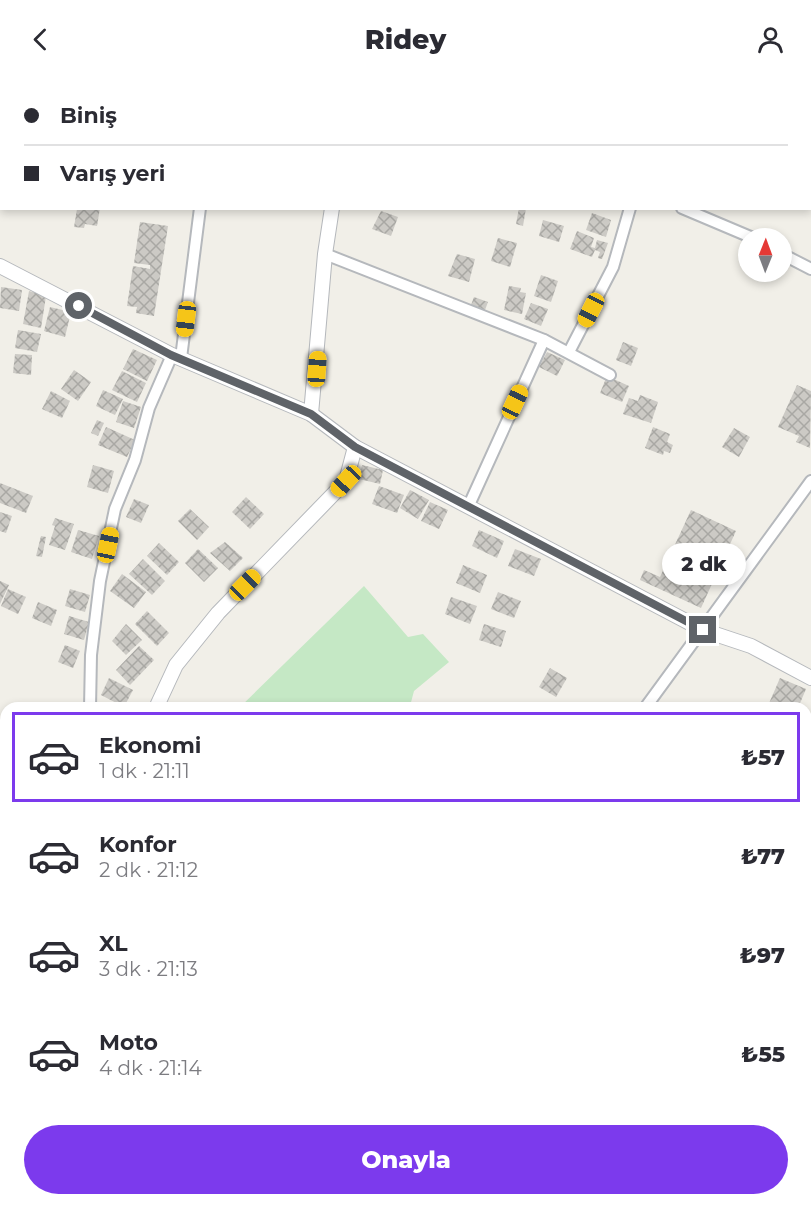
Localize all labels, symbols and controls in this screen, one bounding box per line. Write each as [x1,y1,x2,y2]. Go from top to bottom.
icon: back [24,23,57,56]
text: Ridey [365,23,446,56]
icon: person [754,23,787,56]
text: Biniş [60,102,117,129]
text: Varış yeri [60,160,165,187]
north arrow [738,228,792,282]
map controls [738,228,792,282]
car [575,290,607,330]
route start [65,292,92,319]
car [175,300,197,338]
car [307,350,327,388]
car [499,382,531,422]
car [327,462,365,500]
car [95,526,121,564]
callout: 2 dk [661,543,745,585]
text: 2 dk [681,552,727,576]
car [226,566,264,604]
route end [689,616,716,643]
icon: car [27,730,81,784]
text: Ekonomi [99,732,201,759]
text: ₺57 [741,744,785,771]
text: 1 dk · 21:11 [99,759,190,783]
icon: car [27,829,81,883]
text: Konfor [99,831,177,858]
text: ₺77 [741,843,785,870]
text: 2 dk · 21:12 [99,858,198,882]
icon: car [27,928,81,982]
text: XL [99,930,128,957]
text: ₺97 [740,942,785,969]
text: 3 dk · 21:13 [99,957,198,981]
icon: car [27,1027,81,1081]
text: Moto [99,1029,158,1056]
text: ₺55 [741,1041,785,1068]
text: 4 dk · 21:14 [99,1056,202,1080]
button: Onayla [24,1125,788,1194]

